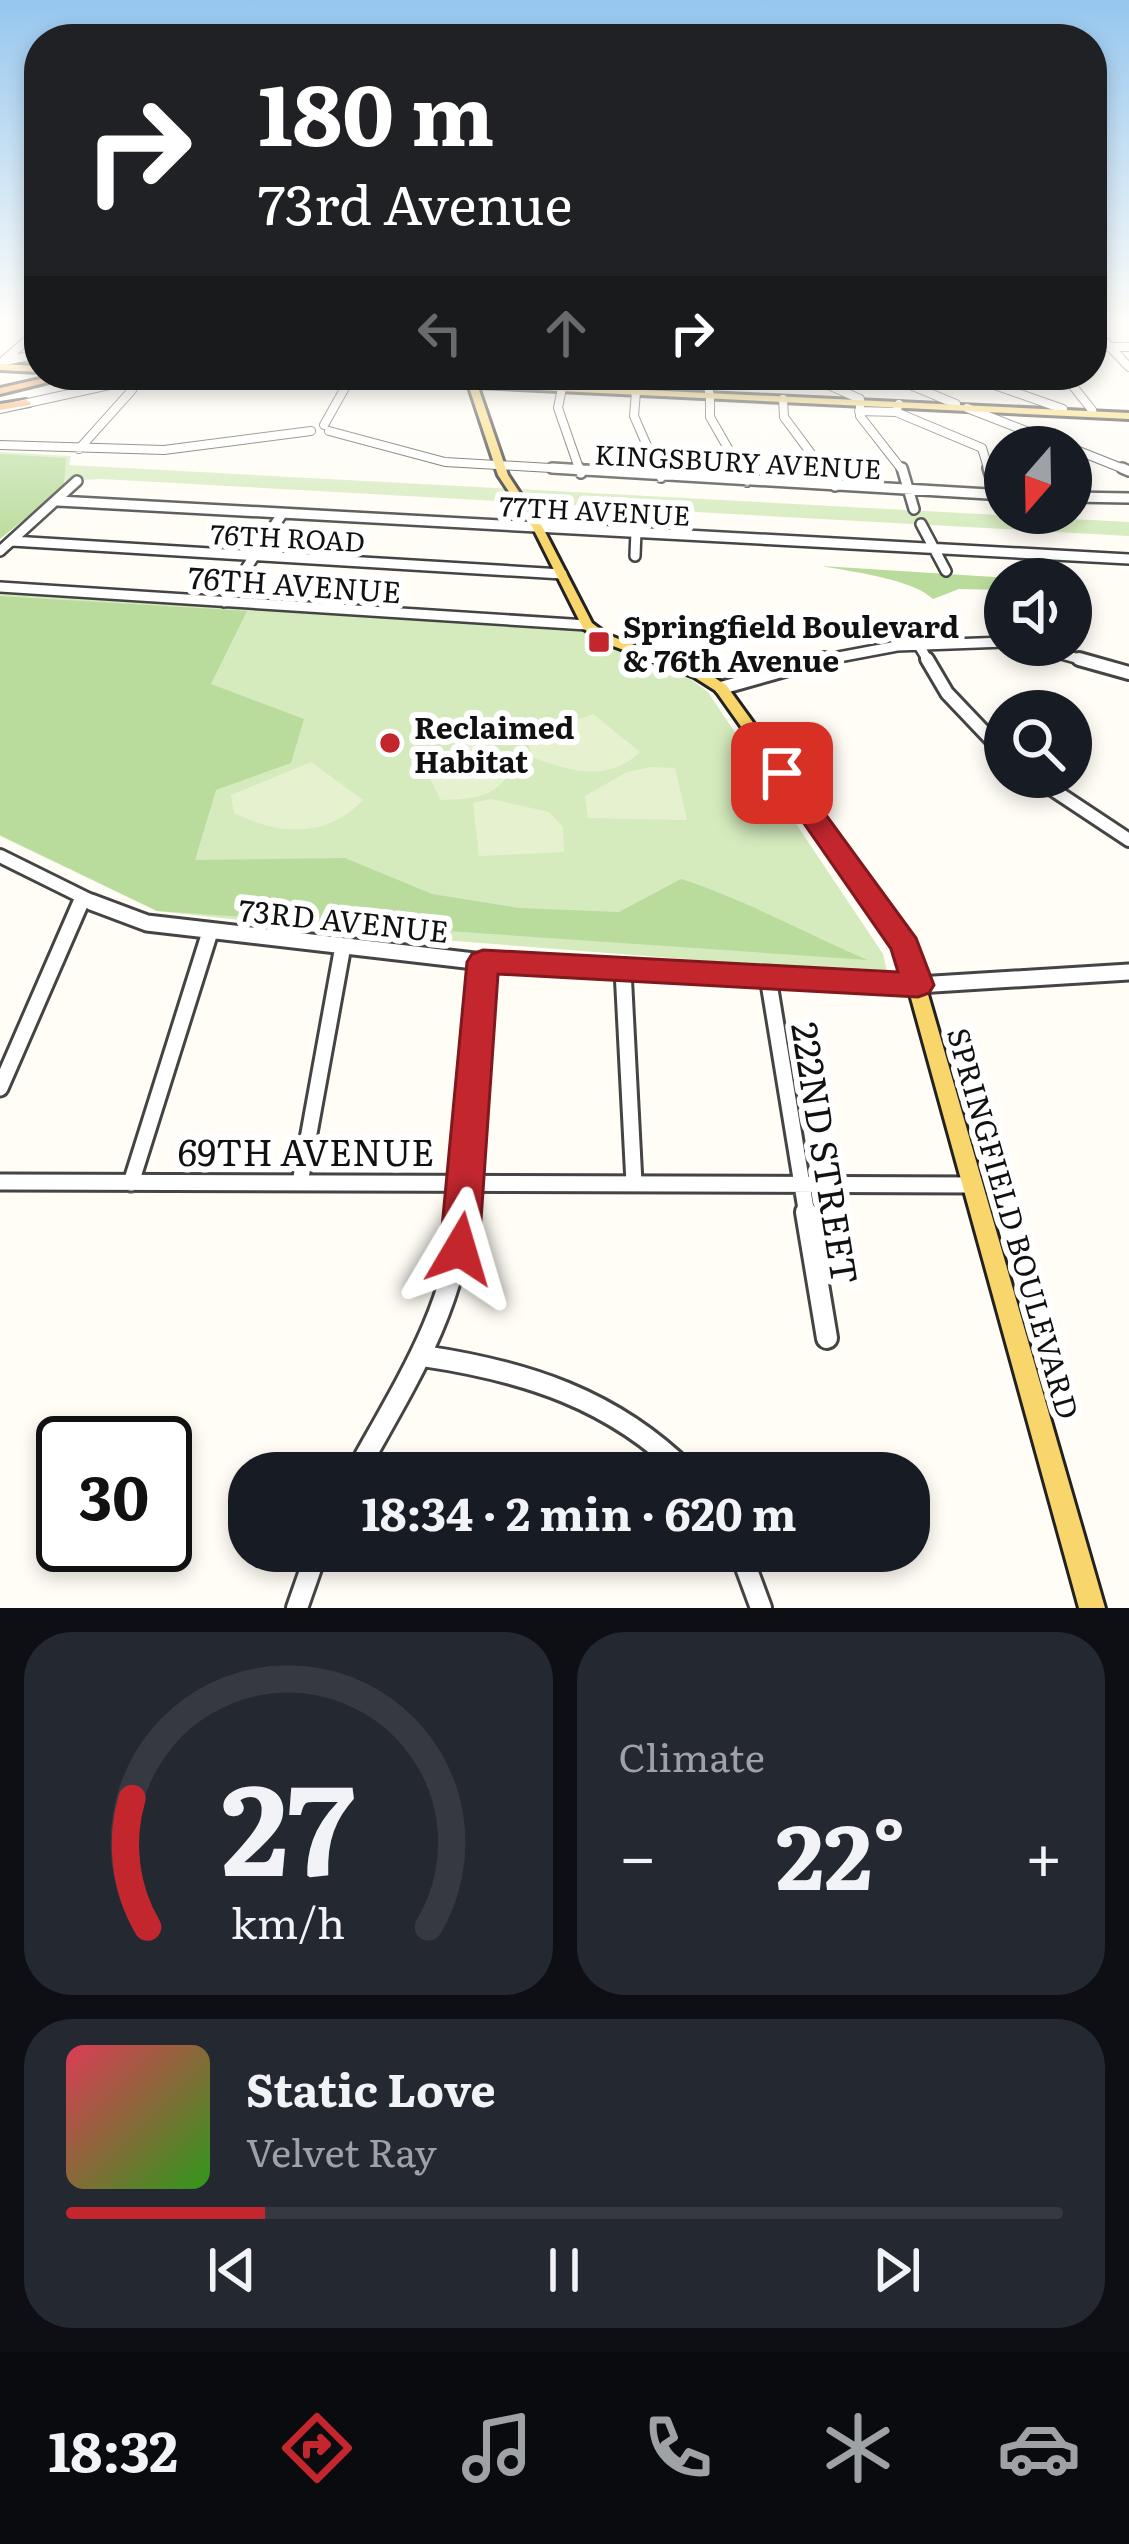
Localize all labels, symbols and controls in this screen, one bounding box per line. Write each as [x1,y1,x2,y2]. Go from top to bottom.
text: 180 m [258,47,495,172]
icon: right [60,72,216,228]
text: 73rd Avenue [258,161,573,242]
icon: left [407,300,473,366]
icon: ahead [533,300,599,366]
icon: right [659,300,725,366]
north arrow [984,426,1092,534]
map controls [984,426,1092,798]
street label: KINGSBURY AVENUE [594,433,882,487]
street label: 77TH AVENUE [499,484,691,534]
street label: 76TH ROAD [210,512,366,560]
street label: 76TH AVENUE [187,554,403,612]
button: sound [984,558,1092,666]
place label: Springfield Boulevard & 76th Avenue [623,603,960,681]
marker: Springfield Boulevard & 76th Avenue [586,629,612,655]
button: search [984,690,1092,798]
place label: Reclaimed Habitat [414,704,575,782]
pin [731,722,833,824]
marker: Reclaimed Habitat [377,730,403,756]
icon: arrive [749,740,815,806]
street label: 73RD AVENUE [237,886,451,952]
street label: 222ND STREET [780,1018,874,1288]
street label: SPRINGFIELD BOULEVARD [938,1022,1092,1424]
street label: 69TH AVENUE [178,1124,434,1177]
position arrow [397,1186,523,1312]
speed limit sign: 30 [36,1416,192,1572]
text: 18:34 · 2 min · 620 m [361,1478,797,1545]
text: Climate [619,1726,765,1784]
text: 27 [222,1729,355,1914]
text: 22° [776,1784,906,1918]
text: − [619,1803,657,1901]
text: + [1025,1803,1063,1901]
text: km/h [231,1888,345,1951]
text: Static Love [246,2054,496,2121]
text: Velvet Ray [246,2121,437,2179]
icon: previous [199,2237,265,2303]
icon: pause [531,2237,597,2303]
icon: next [864,2237,930,2303]
icon: directions [275,2406,359,2490]
icon: music [455,2406,539,2490]
icon: phone [636,2406,720,2490]
icon: climate [816,2406,900,2490]
icon: car [997,2406,1081,2490]
text: 18:32 [48,2408,178,2489]

